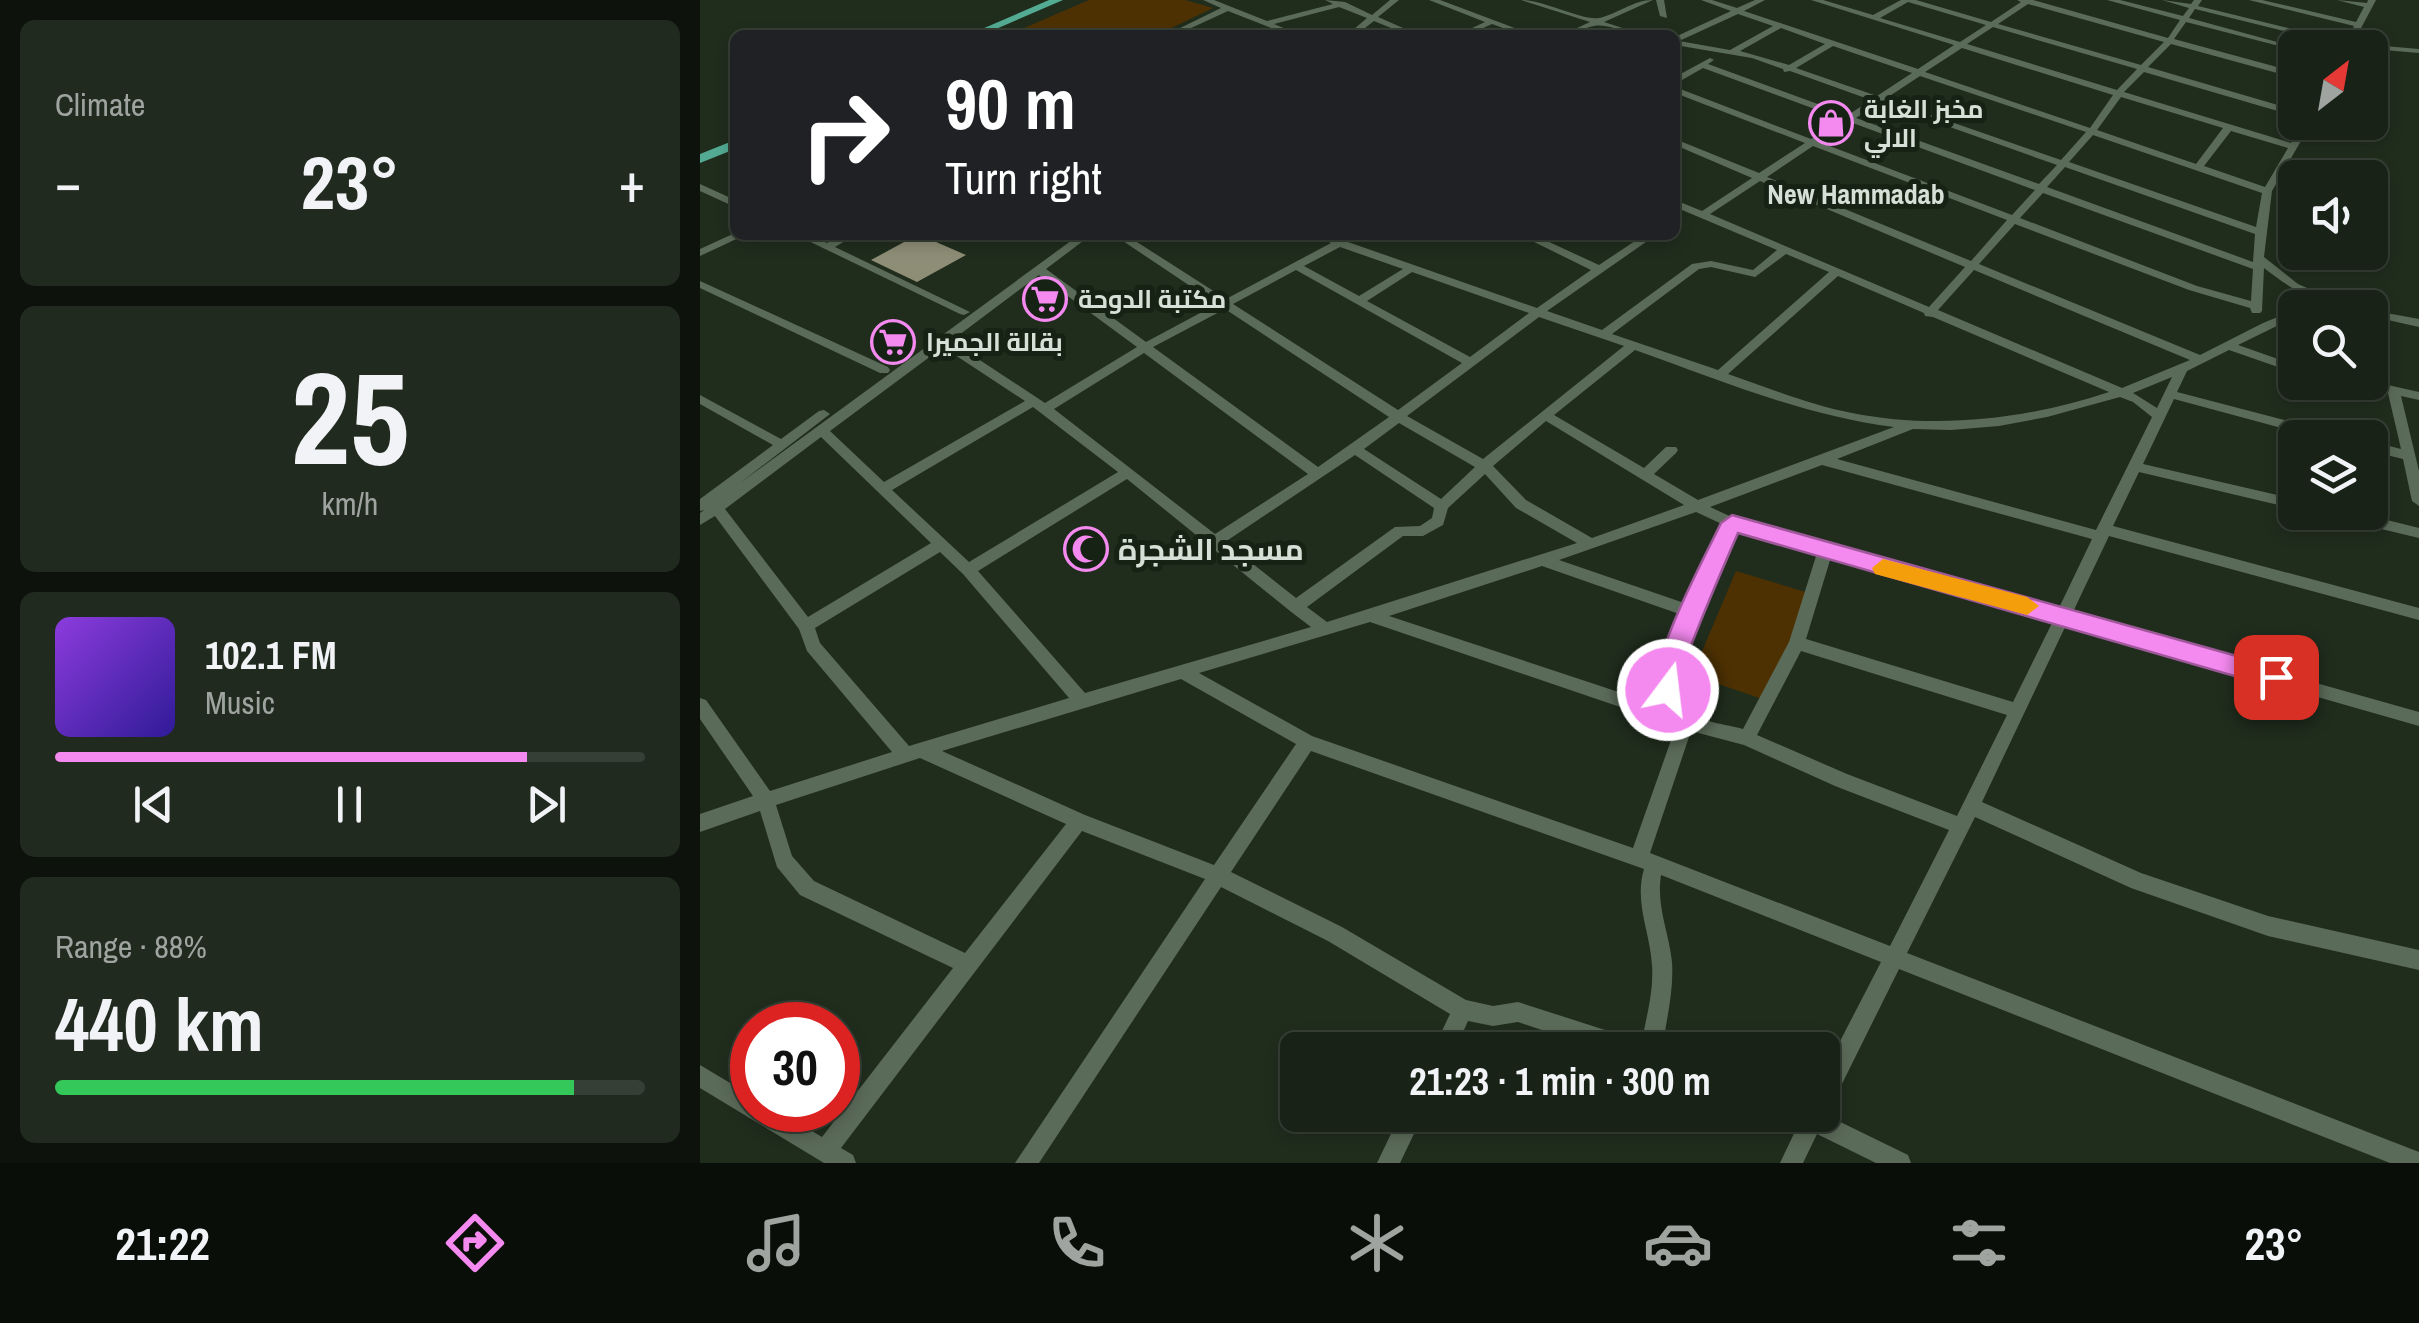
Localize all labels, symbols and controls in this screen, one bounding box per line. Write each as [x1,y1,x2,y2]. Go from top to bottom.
north arrow [2278,30,2388,140]
map controls [2278,30,2388,530]
text: 90 m [945,57,1076,151]
icon: right [780,70,910,200]
text: Climate [55,83,145,126]
place label: مخبز الغابة الالي [1864,92,1984,158]
shop icon: مخبز الغابة الالي [1808,100,1854,146]
text: 23° [301,131,399,232]
text: − [55,145,81,219]
text: + [619,145,645,219]
text: Turn right [945,147,1102,208]
button: sound [2278,160,2388,270]
district label: New Hammadab [1767,175,1945,213]
supermarket icon: مكتبة الدوحة [1022,276,1068,322]
place label: مكتبة الدوحة [1078,282,1226,316]
button: search [2278,290,2388,400]
supermarket icon: بقالة الجميرا [870,319,916,365]
place label: بقالة الجميرا [926,325,1063,359]
text: 25 [291,329,409,505]
button: layers [2278,420,2388,530]
text: km/h [322,482,378,525]
mosque icon: مسجد الشجرة [1063,526,1109,572]
place label: مسجد الشجرة [1118,529,1304,569]
text: 102.1 FM [205,630,337,681]
pin [2234,635,2319,720]
position arrow [1616,638,1720,742]
icon: arrive [2249,650,2304,705]
text: Music [205,681,275,724]
icon: previous [126,777,181,832]
icon: pause [322,777,377,832]
icon: next [519,777,574,832]
text: Range · 88% [55,925,207,968]
text: 440 km [55,973,264,1074]
speed limit sign: 30 [730,1002,860,1132]
text: 21:23 · 1 min · 300 m [1409,1056,1711,1107]
icon: directions [440,1208,510,1278]
icon: music [741,1208,811,1278]
icon: phone [1042,1208,1112,1278]
icon: climate [1342,1208,1412,1278]
icon: car [1643,1208,1713,1278]
icon: filters [1944,1208,2014,1278]
text: 21:22 [115,1213,210,1274]
text: 23° [2245,1213,2304,1274]

